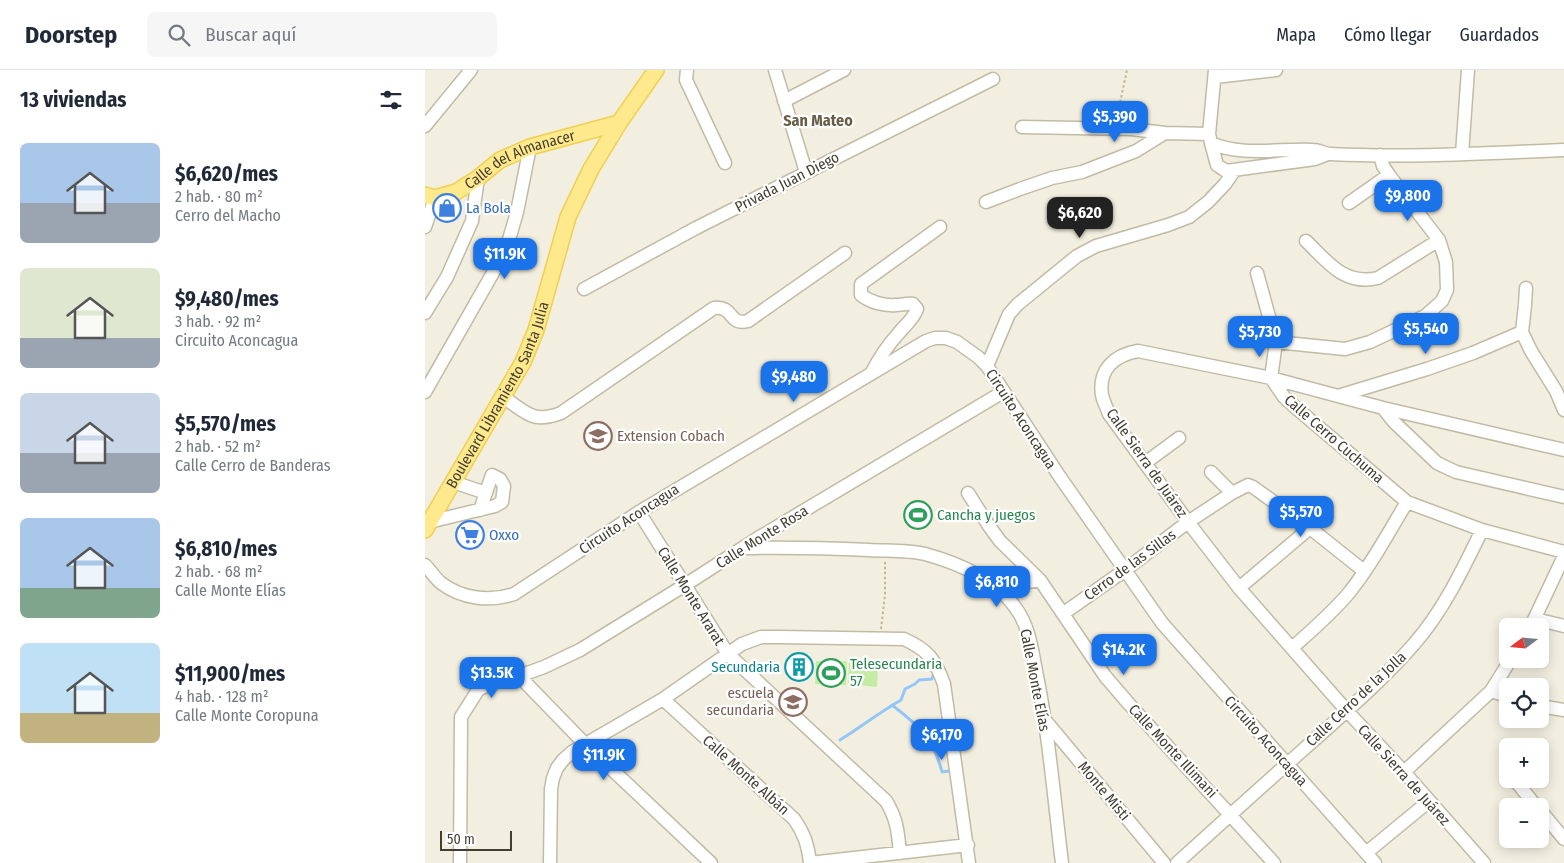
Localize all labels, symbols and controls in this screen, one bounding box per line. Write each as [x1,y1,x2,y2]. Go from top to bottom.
search box [147,12,497,57]
text: Doorstep [25,21,117,49]
icon: search [165,21,193,49]
text: Buscar aquí [205,23,296,46]
text: Mapa [1276,24,1316,46]
text: Cómo llegar [1344,24,1431,46]
text: Guardados [1459,24,1539,46]
icon: filters [377,86,405,114]
text: 13 viviendas [20,87,126,113]
pin: $5,390 [1074,100,1156,143]
text: $5,390 [1093,107,1137,126]
district label: San Mateo [783,111,853,130]
street label: Calle del Almanacer [461,126,578,193]
street label: Privada Juan Diego [732,148,842,216]
text: $6,620/mes [175,161,278,187]
icon: home [60,163,120,223]
pin: $9,800 [1367,180,1449,222]
text: $9,800 [1385,186,1431,205]
text: 2 hab. · 80 m² [175,187,263,206]
shop icon: La Bola [432,193,462,223]
pin: $6,620 [1039,196,1121,239]
place label: La Bola [466,199,511,217]
text: $6,620 [1058,203,1102,222]
text: Cerro del Macho [175,206,281,225]
pin: $11.9K [464,238,546,280]
text: $11.9K [484,244,526,263]
text: $9,480/mes [175,286,279,312]
icon: home [60,288,120,348]
street label: Boulevard Libramiento Santa Julia [442,300,553,491]
text: 3 hab. · 92 m² [175,312,261,331]
pin: $5,540 [1385,312,1467,355]
pin: $5,730 [1219,316,1301,358]
text: $5,540 [1404,319,1448,338]
text: $5,730 [1239,322,1281,341]
text: Circuito Aconcagua [175,331,298,350]
pin: $9,480 [753,360,835,403]
street label: Circuito Aconcagua [982,366,1060,472]
text: $9,480 [772,367,816,386]
street label: Calle Cerro Cuchuma [1281,391,1387,487]
street label: Calle Sierra de Juárez [1103,405,1191,521]
text: $5,570/mes [175,411,276,437]
icon: home [60,413,120,473]
school or university icon: Extension Cobach [583,421,613,451]
place label: Extension Cobach [617,427,725,445]
text: 2 hab. · 52 m² [175,437,261,456]
text: Calle Cerro de Banderas [175,456,331,475]
street label: Circuito Aconcagua [576,480,682,558]
pin: $5,570 [1260,496,1342,538]
sports icon: Cancha y juegos [903,500,933,530]
street label: Calle Monte Rosa [713,502,811,572]
text: $5,570 [1280,502,1322,521]
place label: Cancha y juegos [937,506,1035,524]
supermarket icon: Oxxo [455,520,485,550]
place label: Oxxo [489,526,519,544]
street label: Cerro de las Sillas [1081,526,1179,604]
text: $6,810/mes [175,536,277,562]
icon: home [60,538,120,598]
street label: Calle Monte Ararat [654,544,729,649]
text: 2 hab. · 68 m² [175,562,262,581]
pin: $6,810 [956,566,1038,608]
text: $6,810 [975,572,1019,591]
text: Calle Monte Elías [175,581,286,600]
north arrow [1499,618,1549,668]
map controls [1499,618,1549,848]
street label: Calle Monte Elías [1016,627,1054,733]
pin: $14.2K [1083,634,1165,676]
text: $14.2K [1103,640,1145,659]
street label: Calle Cerro de la Jolla [1302,648,1410,750]
building icon: Secundaria [784,652,814,682]
place label: Telesecundaria 57 [850,655,942,690]
pin: $13.5K [451,656,533,699]
place label: Secundaria [711,658,780,676]
sports icon: Telesecundaria 57 [816,658,846,688]
text: $11,900/mes [175,661,285,687]
icon: home [60,663,120,723]
text: $13.5K [471,663,513,682]
button: locate [1499,678,1549,728]
place label: escuela secundaria [706,684,774,719]
text: 4 hab. · 128 m² [175,687,269,706]
school or university icon: escuela secundaria [778,687,808,717]
street label: Circuito Aconcagua [1221,692,1311,790]
street label: Calle Monte Illimani [1125,700,1221,802]
text: Calle Monte Coropuna [175,706,319,725]
pin: $6,170 [901,718,983,761]
street label: Calle Sierra de Juárez [1354,721,1454,829]
text: $6,170 [922,725,962,744]
street label: Calle Monte Albán [699,731,793,819]
pin: $11.9K [563,738,645,781]
button: + [1499,738,1549,788]
text: $11.9K [583,745,625,764]
street label: Monte Misti [1074,758,1134,824]
button: − [1499,798,1549,848]
scale bar [440,828,513,851]
text: 50 m [447,831,475,848]

